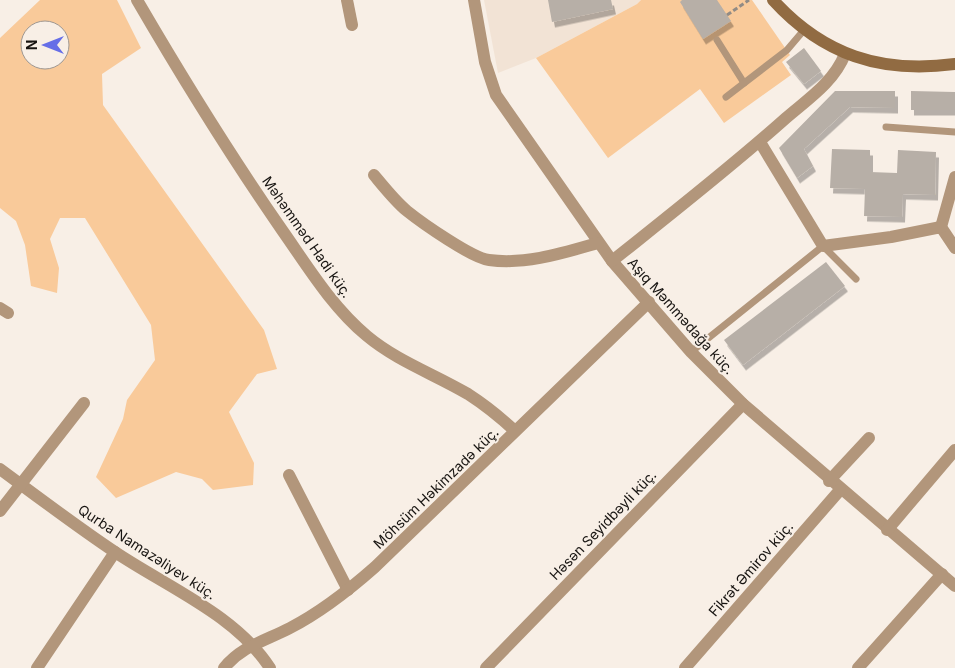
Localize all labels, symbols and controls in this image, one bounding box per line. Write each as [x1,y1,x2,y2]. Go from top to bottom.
north arrow [20,20,70,70]
text: N [23,40,40,50]
street label: Məhəmməd Hadi küç. [259,173,356,301]
street label: Aşıq Məmmədağa küç. [624,254,738,378]
street label: Möhsüm Həkimzadə küç. [370,423,502,552]
street label: Həsən Seyidbəyli küç. [546,466,660,583]
street label: Qurba Namazəliyev küç. [75,501,220,603]
street label: Fikrət Əmirov küç. [705,518,796,620]

